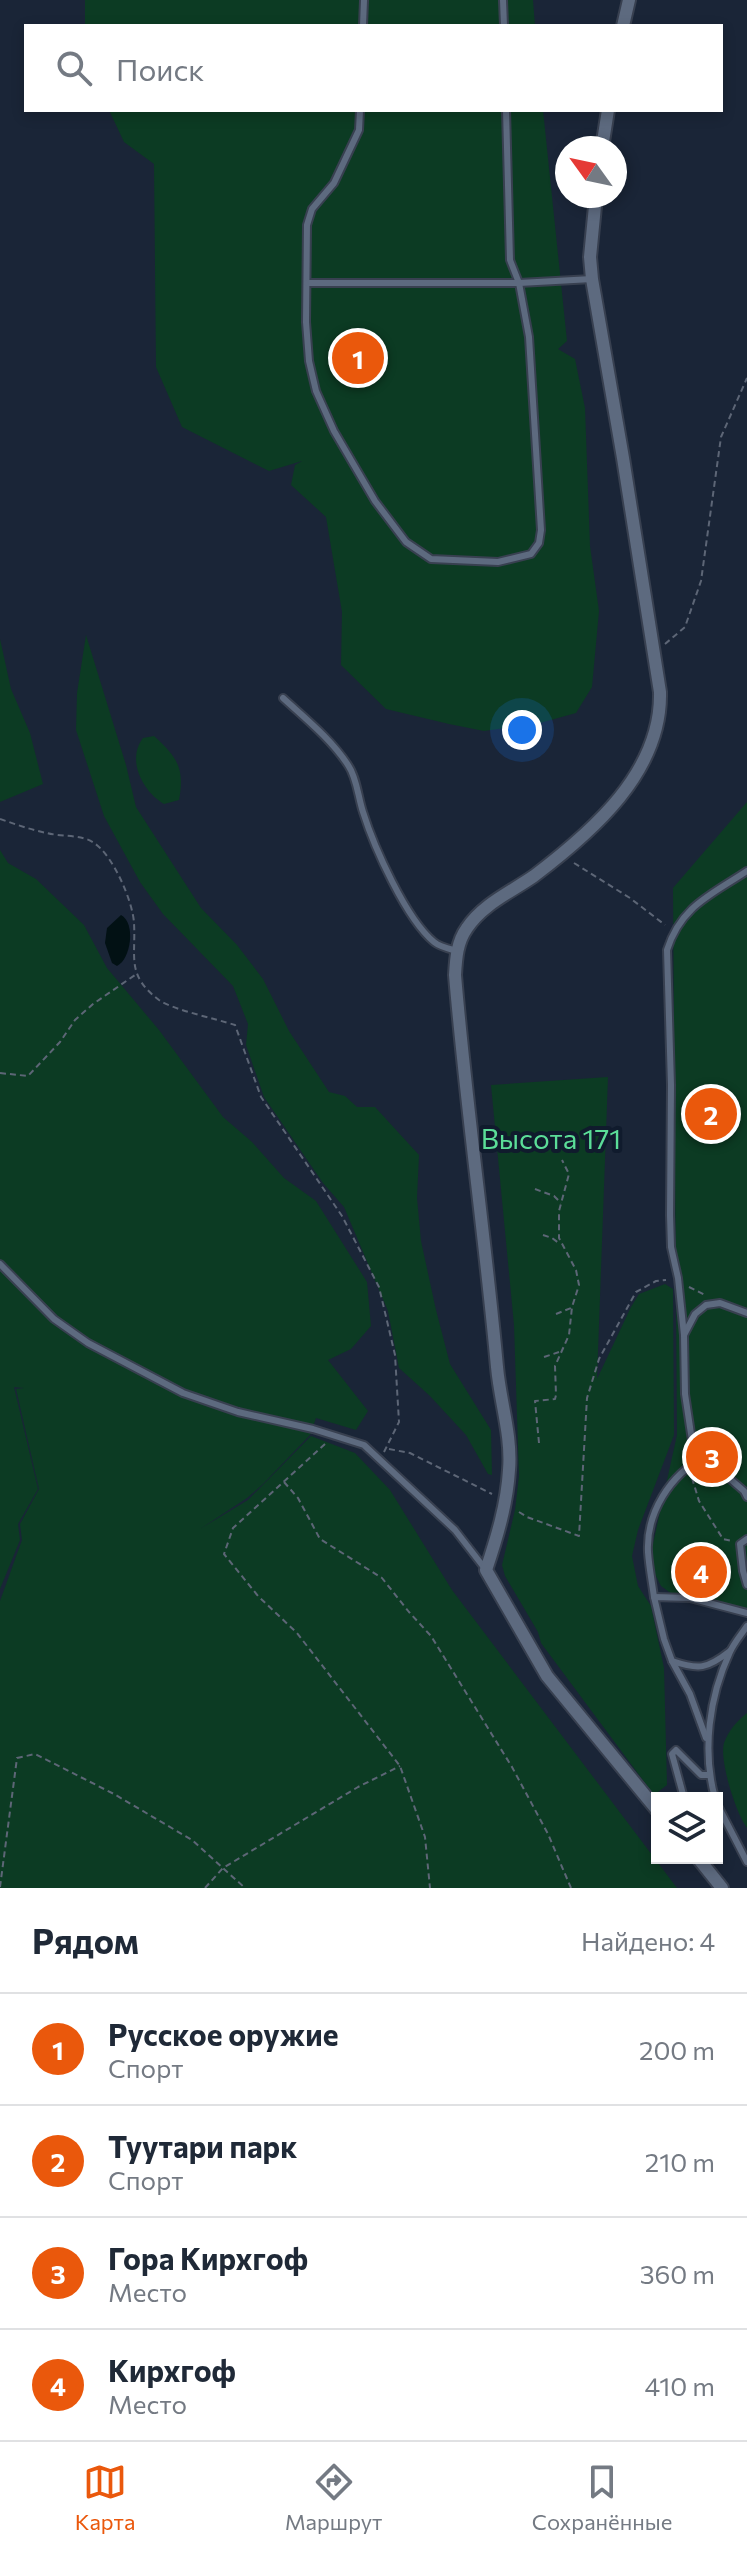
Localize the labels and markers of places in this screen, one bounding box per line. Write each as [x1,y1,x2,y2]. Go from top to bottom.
pin: 1 [332,328,384,388]
pin: 2 [685,1084,737,1144]
pin: 3 [686,1427,738,1487]
pin: 4 [675,1542,727,1602]

